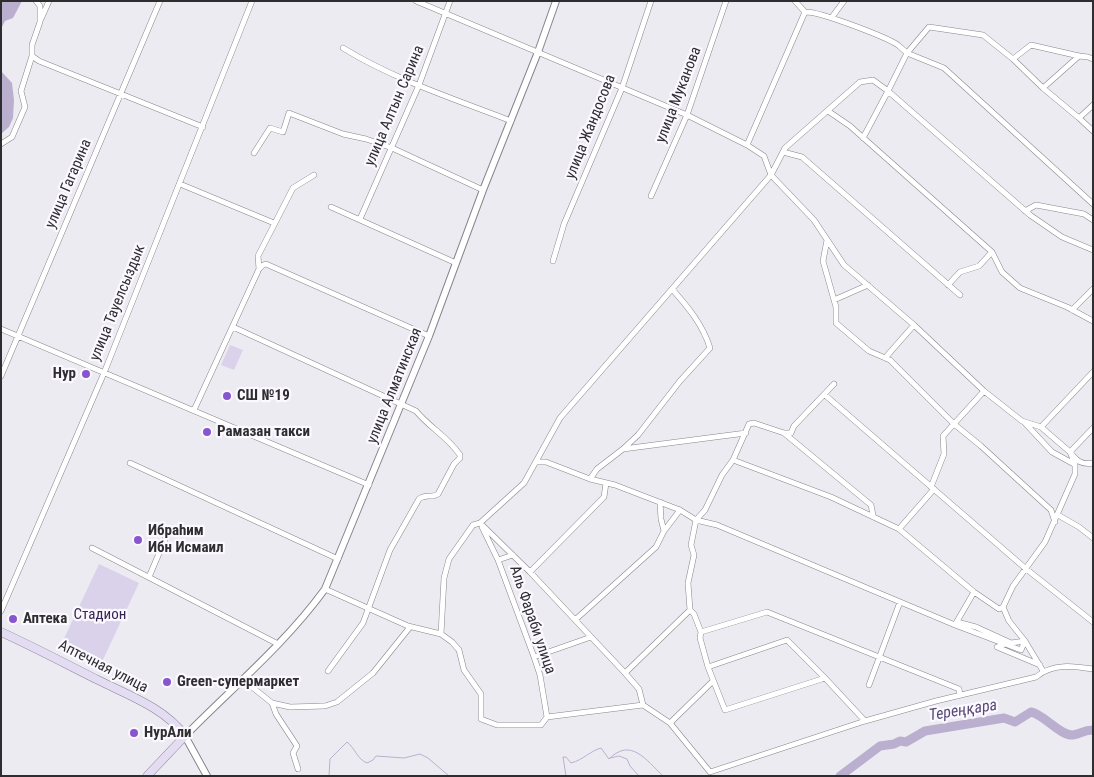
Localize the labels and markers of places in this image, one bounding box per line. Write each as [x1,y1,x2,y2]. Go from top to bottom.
place label: Нур [53,365,76,383]
marker: Нур [80,368,92,380]
place label: СШ №19 [237,387,290,405]
marker: СШ №19 [221,390,233,402]
place label: Рамазан такси [217,423,310,441]
marker: Рамазан такси [201,426,213,438]
place label: Ибраһим Ибн Исмаил [148,522,223,557]
marker: Ибраһим Ибн Исмаил [132,534,144,546]
place label: Аптека [23,610,67,628]
marker: Аптека [7,613,19,625]
place label: Green-супермаркет [177,673,299,691]
marker: Green-супермаркет [161,676,173,688]
place label: НурАли [144,724,191,742]
marker: НурАли [128,727,140,739]

